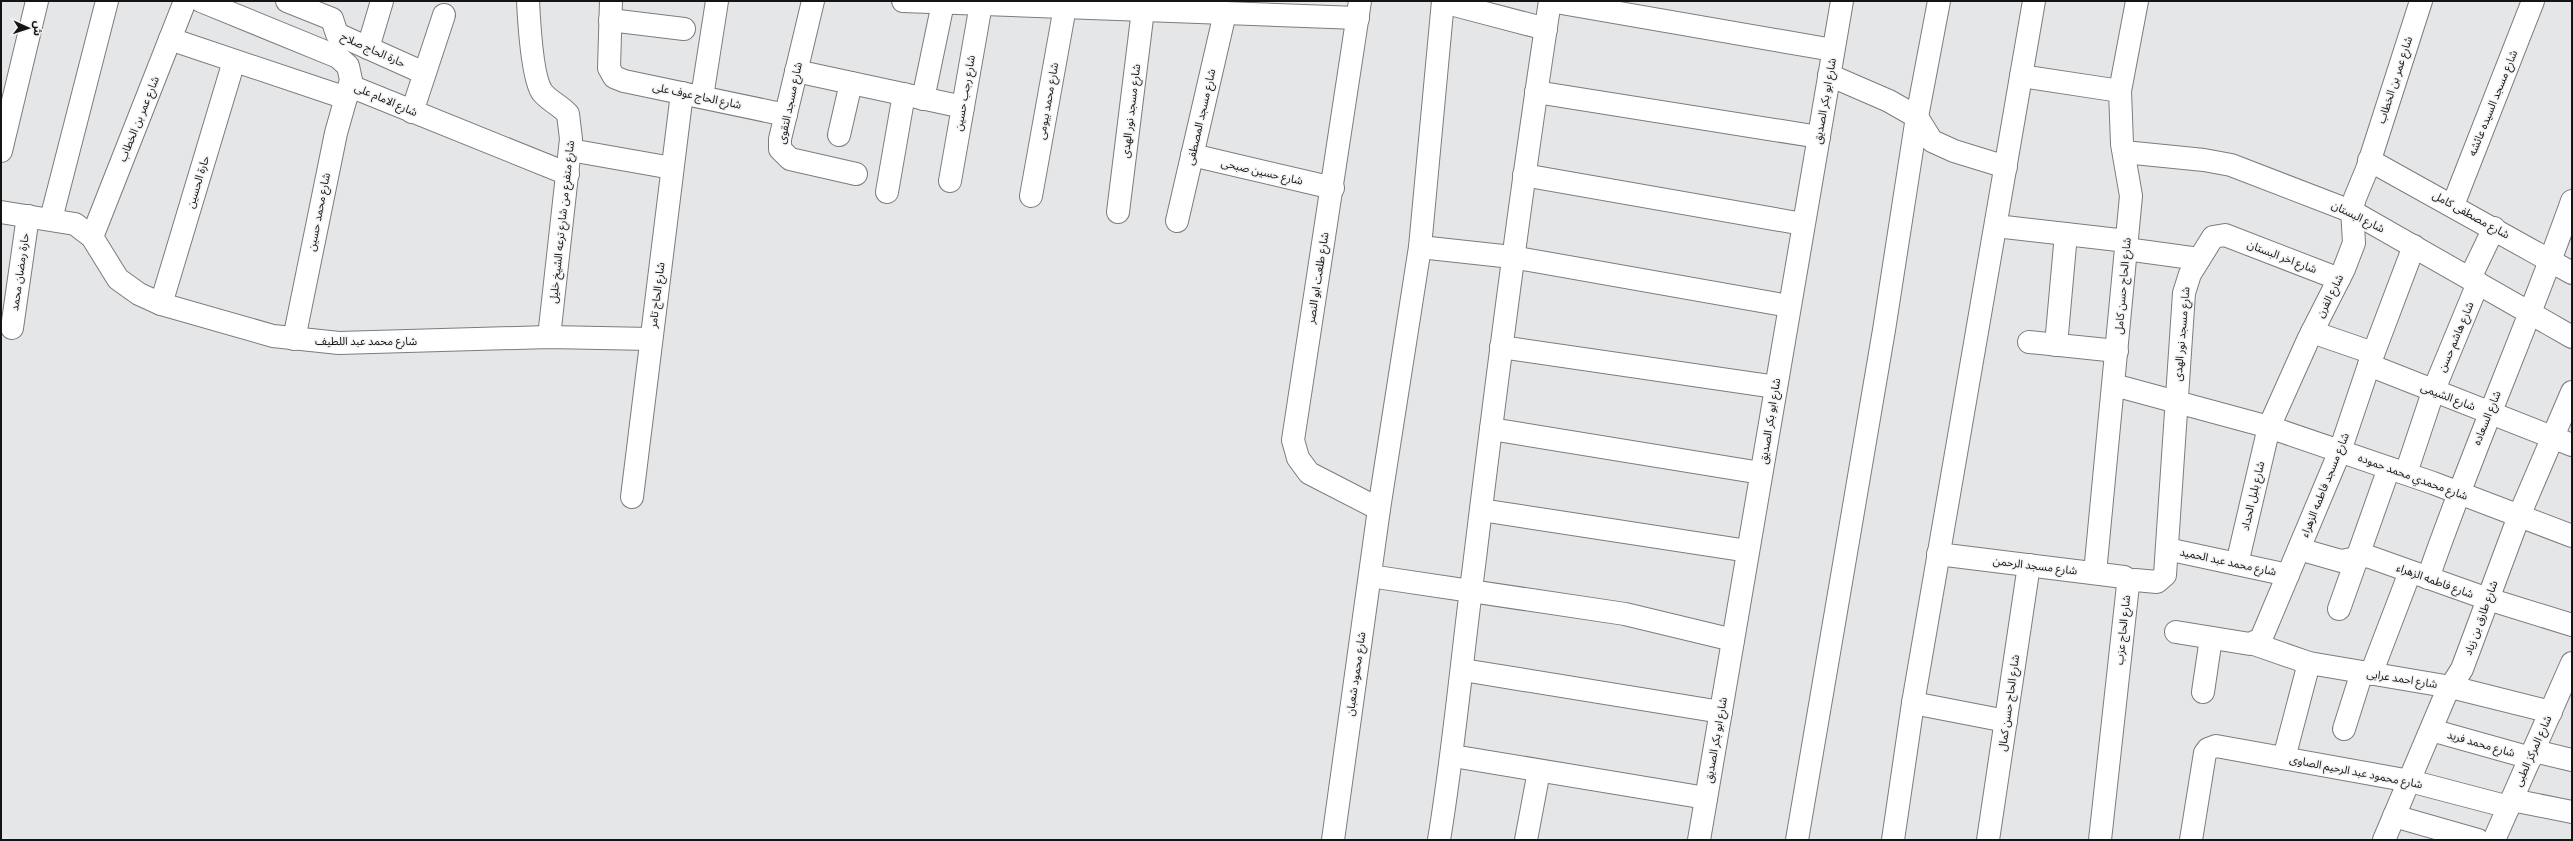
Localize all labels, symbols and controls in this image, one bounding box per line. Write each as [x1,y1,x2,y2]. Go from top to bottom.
north arrow [8,8,48,48]
text: ش [31,21,44,36]
street label: حارة الحاج صلاح [338,30,408,71]
street label: شارع عمر بن الخطاب [2375,34,2416,126]
street label: شارع مسجد السيده عائشه [2466,48,2521,158]
street label: شارع رجب حسين [952,54,979,132]
street label: شارع ابو بكر الصديق [1811,57,1840,145]
street label: شارع مسجد التقوى [775,61,806,145]
street label: شارع محمد بيومى [1035,61,1062,141]
street label: شارع مسجد نور الهدى [1119,63,1144,159]
street label: شارع مسجد المصطفى [1184,67,1219,167]
street label: شارع عمر بن الخطاب [116,74,163,164]
street label: شارع الحاج عوف على [651,80,743,113]
street label: شارع الامام على [352,81,420,120]
street label: شارع متفرع من شارع ترعه الشيخ خليل [547,139,578,304]
street label: حارة الحسين [184,154,212,210]
street label: شارع حسين صبحى [1220,156,1304,189]
street label: شارع محمد حسين [305,171,334,253]
street label: شارع مصطفى كامل [2430,189,2512,243]
street label: شارع البستان [2329,199,2387,237]
street label: شارع طلعت ابو النصر [1304,231,1333,326]
street label: حارة رمضان محمد [8,232,32,312]
street label: شارع الحاج حسن كامل [2112,237,2135,335]
street label: شارع اخر البستان [2245,238,2319,277]
street label: شارع الحاج تامر [646,261,669,330]
street label: شارع الفرن [2314,272,2347,320]
street label: شارع مسجد نور الهدى [2171,286,2194,382]
street label: شارع هاشم حسن [2435,300,2479,375]
street label: شارع محمد عبد اللطيف [315,335,417,349]
street label: شارع ابو بكر الصديق [1757,377,1784,465]
street label: شارع الشيمى [2419,381,2477,414]
street label: شارع السعاده [2470,389,2505,447]
street label: شارع مسجد فاطمه الزهراء [2298,431,2353,539]
street label: شارع محمدي محمد حموده [2356,451,2470,505]
street label: شارع بلبل الحداد [2239,460,2268,532]
street label: شارع محمد عبد الحميد [2178,545,2278,580]
street label: شارع مسجد الرحمن [1992,554,2078,579]
street label: شارع فاطمه الزهراء [2394,561,2476,602]
street label: شارع طارق بن زياد [2461,579,2502,657]
street label: شارع الحاج عزب [2113,594,2134,666]
street label: شارع محمود شعبان [1344,631,1369,717]
street label: شارع الحاج حسن كمال [1996,653,2023,752]
street label: شارع احمد عرابى [2366,667,2439,692]
street label: شارع ابو بكر الصديق [1702,696,1731,784]
street label: شارع المركز الطبى [2512,713,2556,789]
street label: شارع محمد فريد [2445,728,2517,761]
street label: شارع محمود عبد الرحيم الصاوى [2288,753,2424,793]

